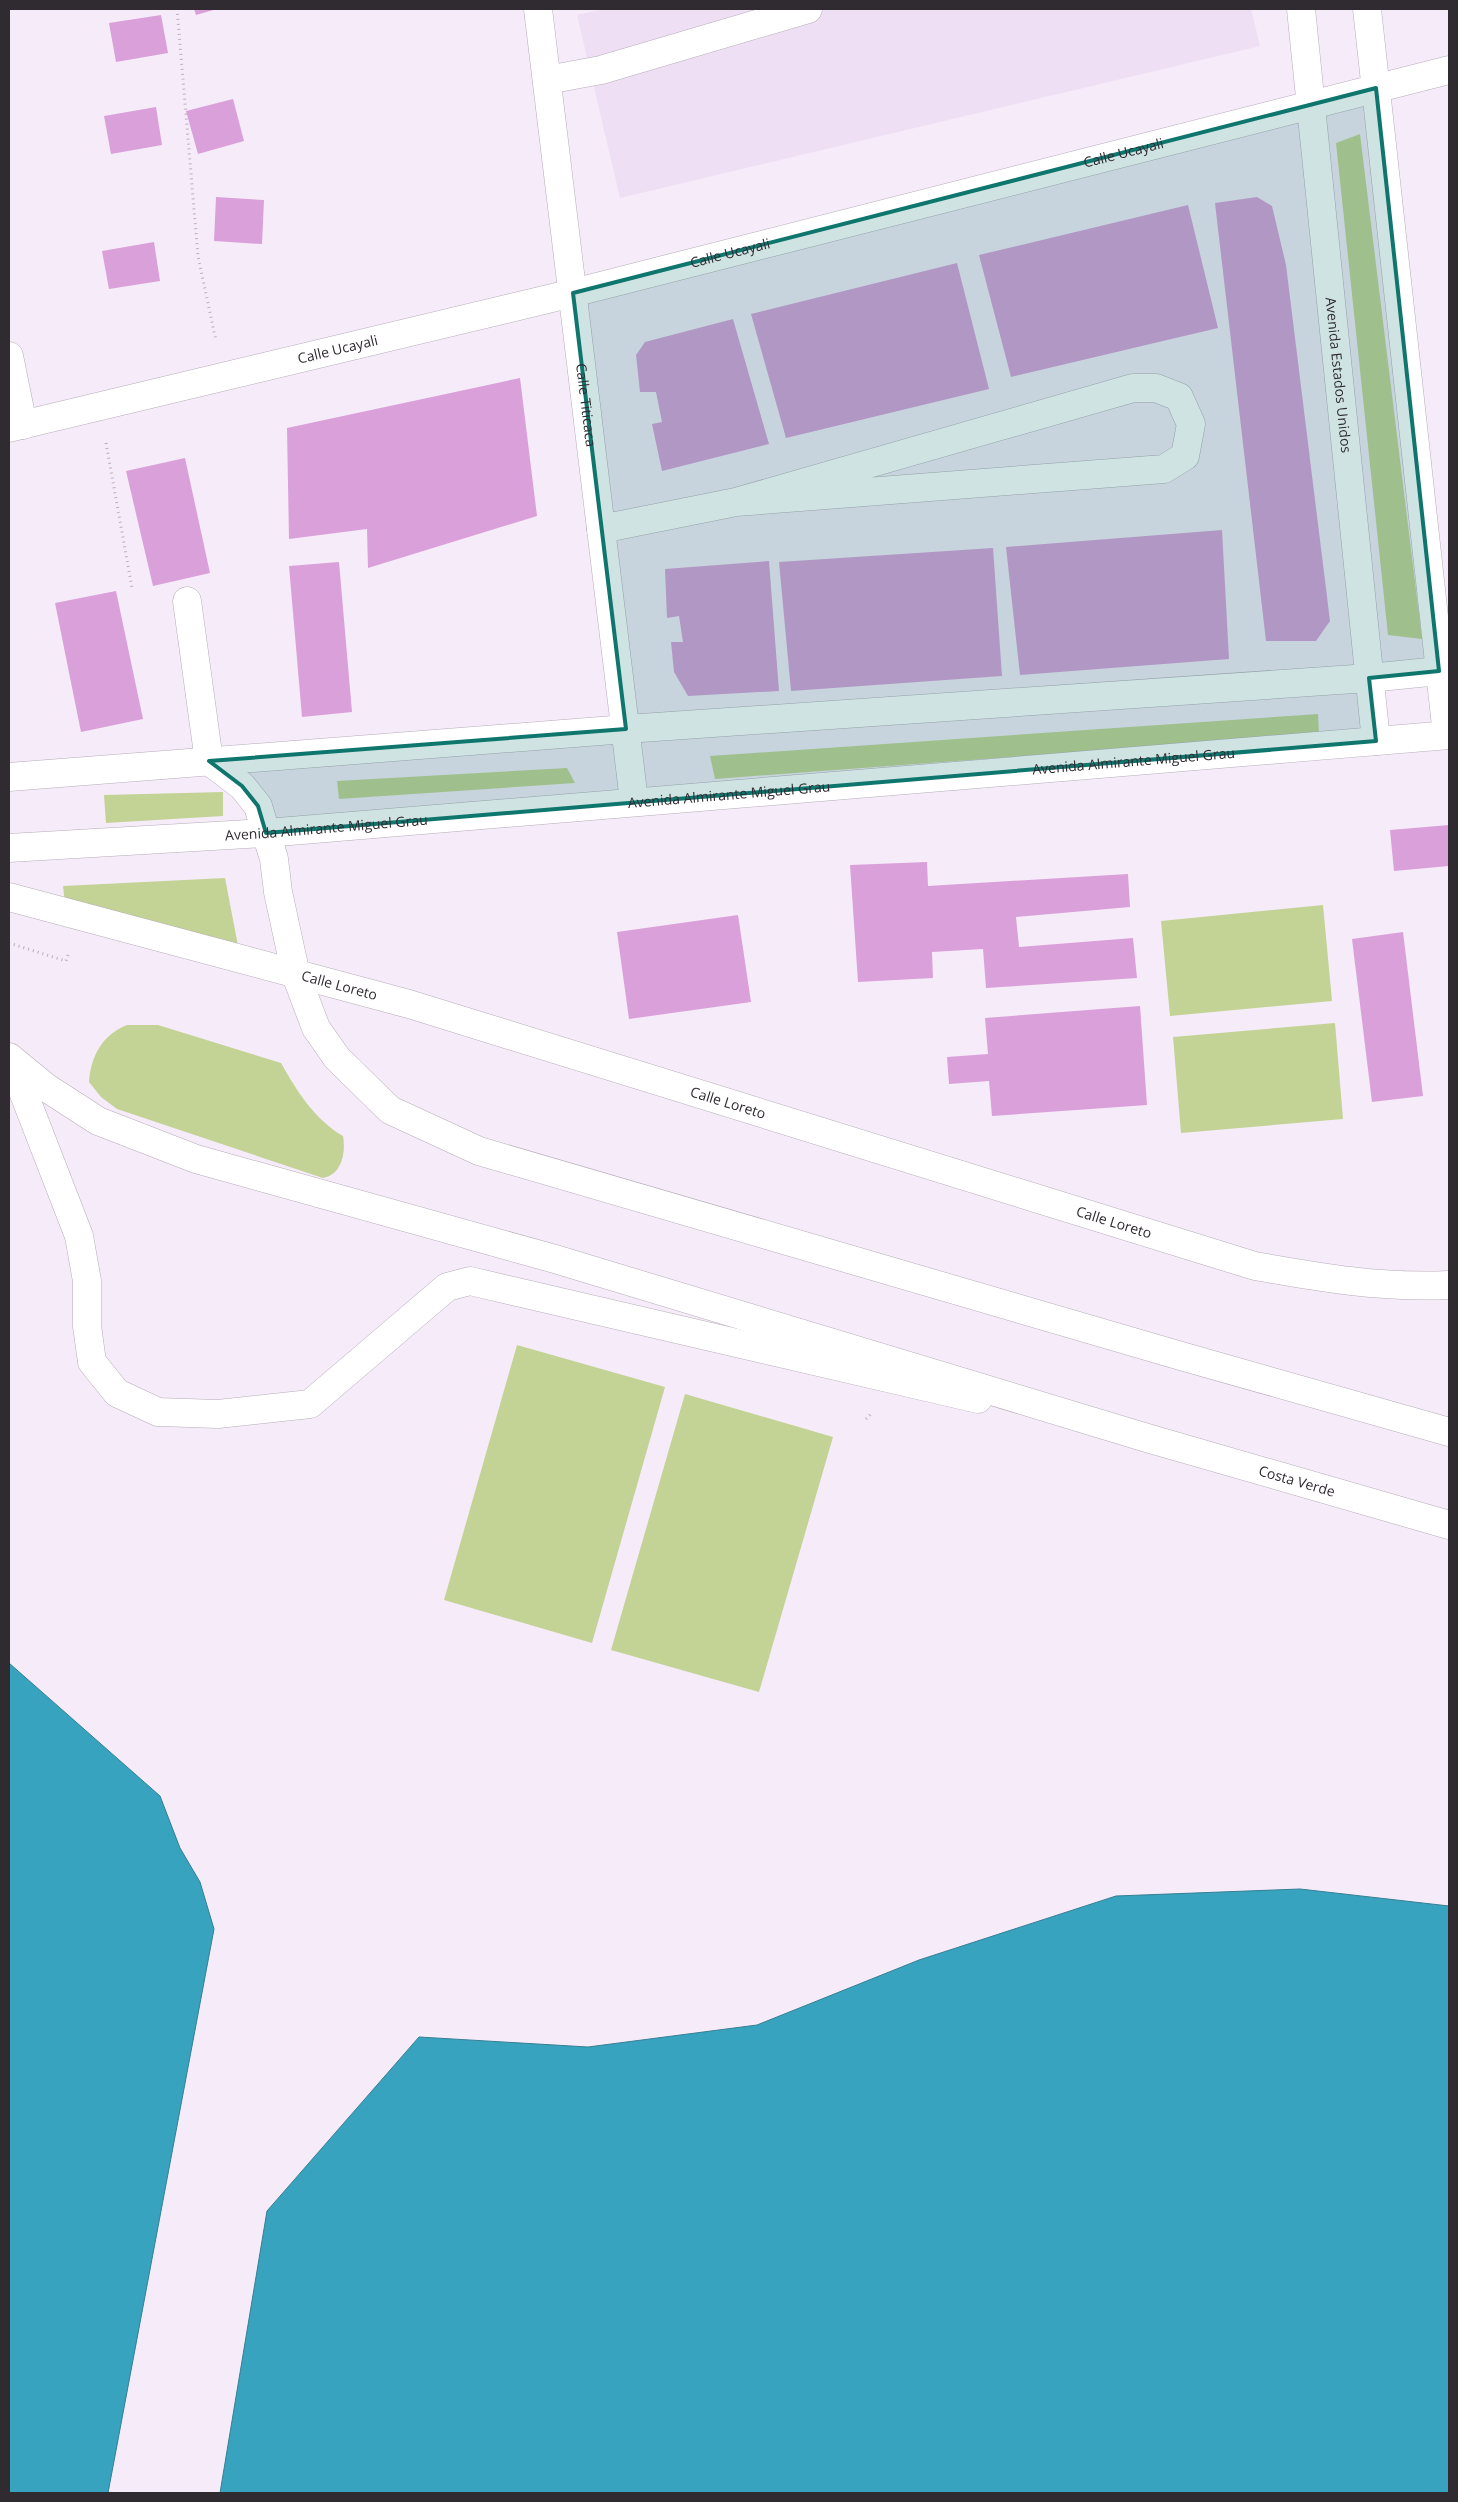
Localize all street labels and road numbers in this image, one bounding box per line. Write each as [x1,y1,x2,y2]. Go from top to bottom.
street label: Calle Ucayali [1081,133,1165,172]
street label: Calle Ucayali [688,233,772,272]
street label: Avenida Estados Unidos [1322,296,1356,454]
street label: Calle Ucayali [296,330,380,368]
street label: Calle Titicaca [572,362,601,448]
street label: Avenida Almirante Miguel Grau [1032,743,1236,778]
street label: Avenida Almirante Miguel Grau [627,776,831,812]
street label: Avenida Almirante Miguel Grau [224,810,428,844]
street label: Calle Loreto [299,966,380,1004]
street label: Calle Loreto [688,1082,768,1123]
street label: Calle Loreto [1074,1201,1154,1242]
street label: Costa Verde [1257,1461,1338,1501]

